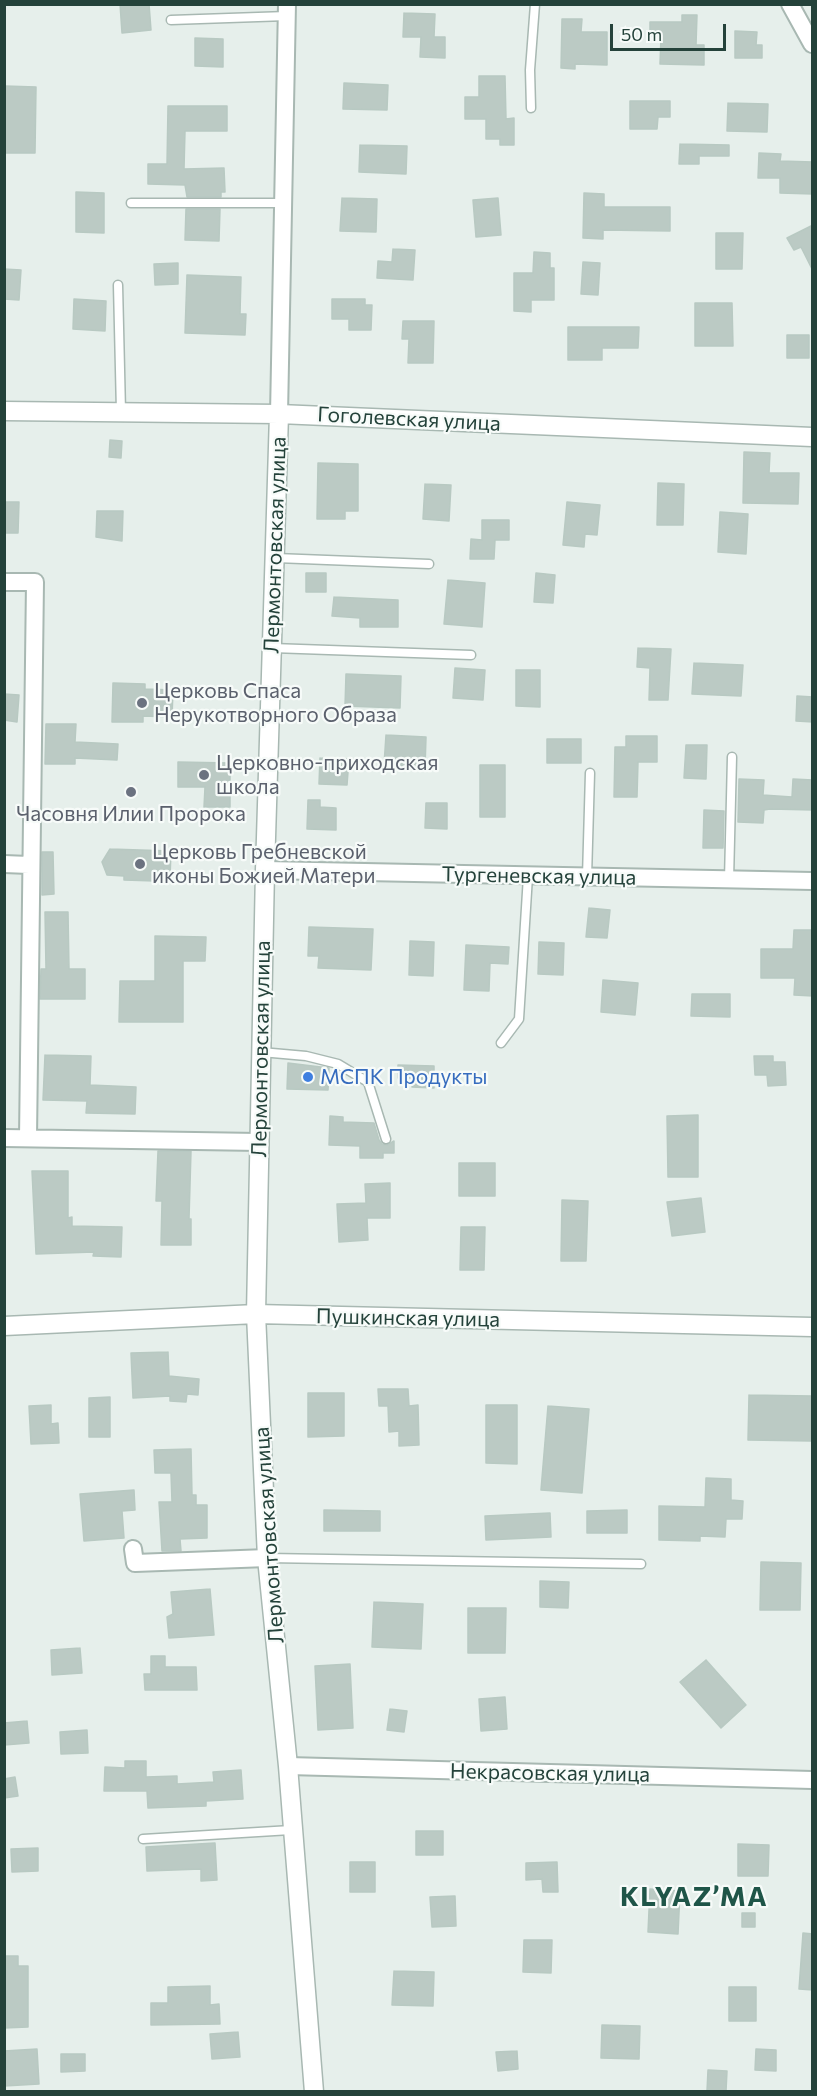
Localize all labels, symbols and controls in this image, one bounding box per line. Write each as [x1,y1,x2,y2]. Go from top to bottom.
scale bar [613,12,728,50]
text: 50 m [621,23,662,45]
street label: Гоголевская улица [317,402,501,436]
street label: Лермонтовская улица [259,436,291,654]
place label: Церковь Спаса Нерукотворного Образа [154,678,397,728]
marker: Церковь Спаса Нерукотворного Образа [135,696,149,710]
place label: Церковно-приходская школа [216,750,438,800]
marker: Церковно-приходская школа [197,768,211,782]
marker: Часовня Илии Пророка [124,785,138,799]
place label: Часовня Илии Пророка [16,801,246,827]
place label: Церковь Гребневской иконы Божией Матери [152,839,376,889]
marker: Церковь Гребневской иконы Божией Матери [133,857,147,871]
street label: Тургеневская улица [442,862,636,890]
street label: Лермонтовская улица [247,940,275,1158]
place label: МСПК Продукты [320,1064,488,1090]
marker: МСПК Продукты [301,1070,315,1084]
street label: Пушкинская улица [316,1304,500,1332]
street label: Лермонтовская улица [249,1426,289,1644]
street label: Некрасовская улица [450,1759,650,1787]
district label: KLYAZ’MA [620,1881,768,1913]

